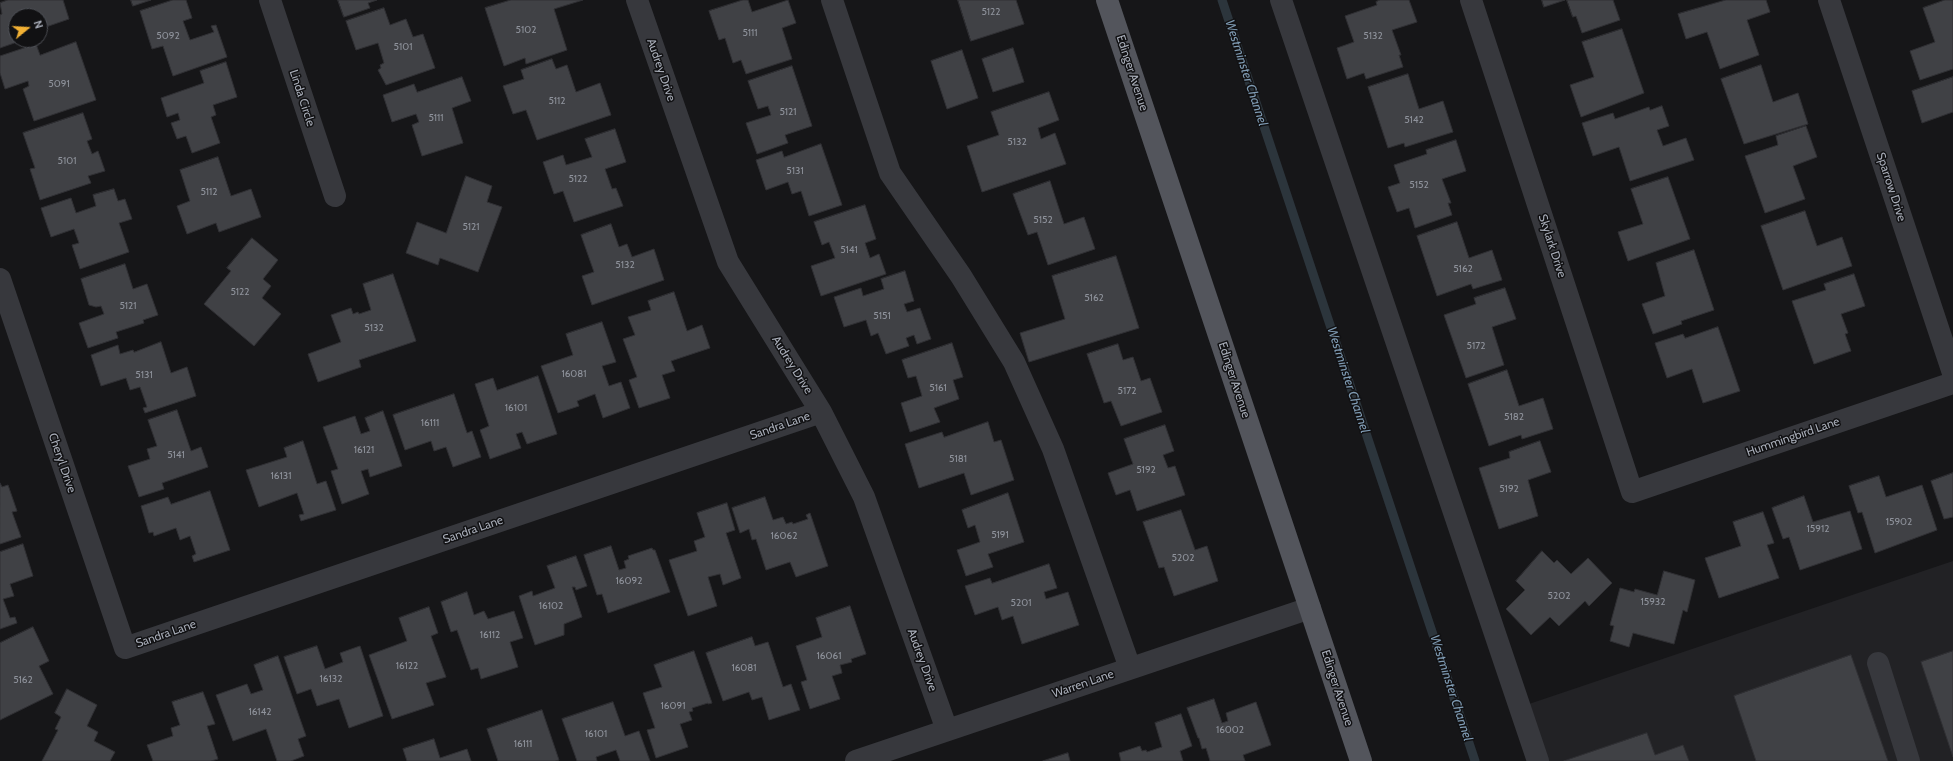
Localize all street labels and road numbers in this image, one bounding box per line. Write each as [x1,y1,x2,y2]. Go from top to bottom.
street label: Edinger Avenue [1113,33,1151,113]
street label: Audrey Drive [644,37,678,103]
street label: Linda Circle [286,68,318,128]
street label: Sparrow Drive [1873,151,1909,223]
street label: Skylark Drive [1535,213,1569,279]
street label: Audrey Drive [769,333,815,397]
street label: Edinger Avenue [1215,340,1253,420]
street label: Sandra Lane [748,409,812,443]
street label: Hummingbird Lane [1744,414,1842,460]
street label: Cheryl Drive [45,431,79,495]
street label: Sandra Lane [441,513,505,547]
street label: Sandra Lane [134,617,198,651]
street label: Audrey Drive [904,627,940,693]
street label: Edinger Avenue [1318,648,1356,728]
street label: Warren Lane [1050,667,1116,701]

